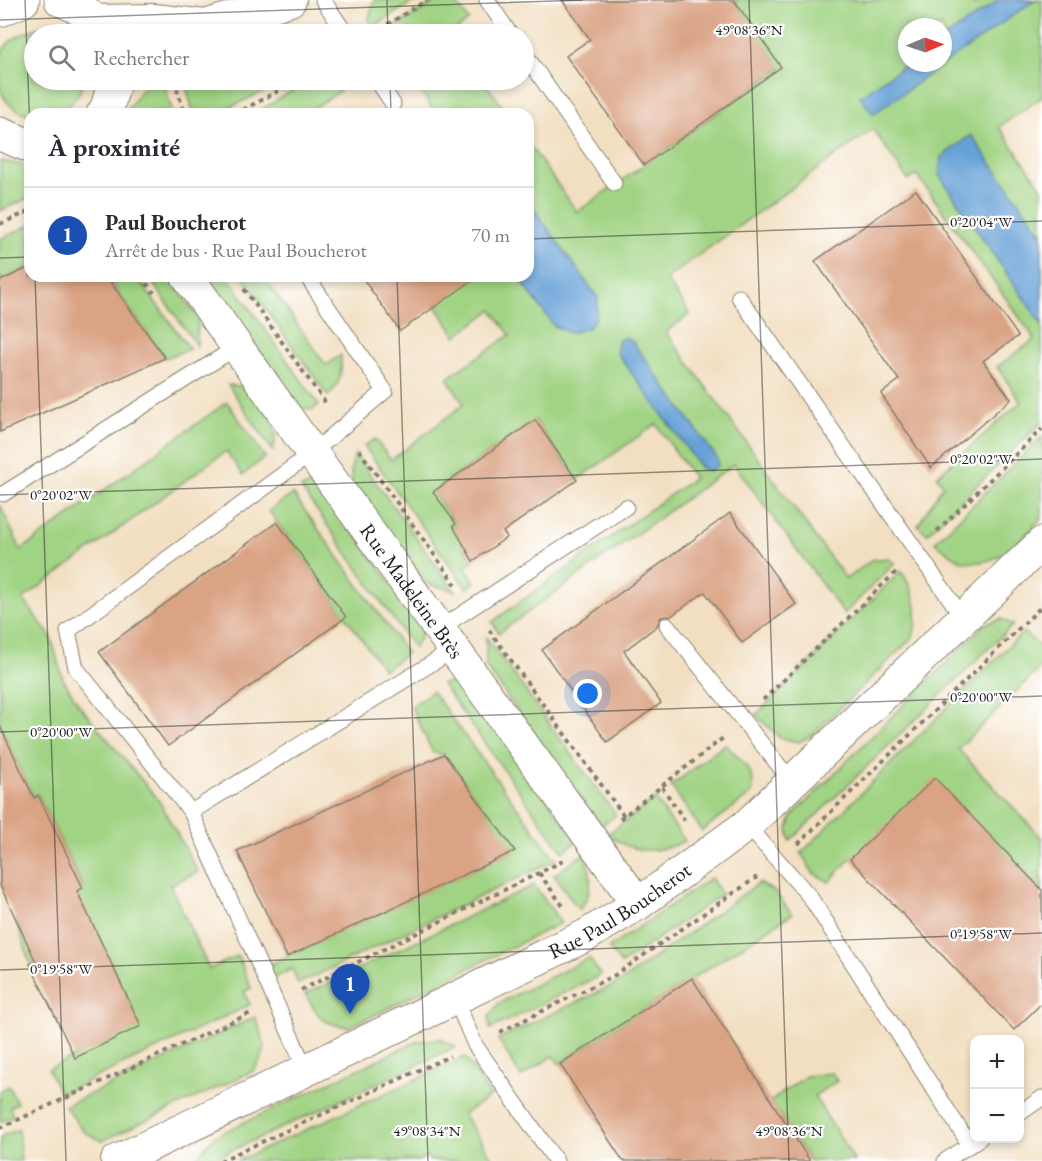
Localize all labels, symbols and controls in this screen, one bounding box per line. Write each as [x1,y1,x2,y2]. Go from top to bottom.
north arrow [898,18,952,72]
text: 49°08'36"N [715,20,783,39]
search box [24,24,534,90]
icon: search [45,41,78,74]
text: Rechercher [93,43,189,72]
text: À proximité [48,130,180,164]
text: Paul Boucherot [105,208,246,237]
text: 0°20'04"W [950,212,1012,231]
text: 1 [62,222,73,248]
text: 70 m [471,222,510,248]
text: Arrêt de bus · Rue Paul Boucherot [105,237,367,263]
text: 0°20'02"W [950,449,1012,468]
text: 0°20'02"W [30,485,92,504]
street label: Rue Madeleine Brès [354,518,470,664]
your location [573,679,602,708]
text: 0°20'00"W [950,687,1012,706]
text: 0°20'00"W [30,722,92,741]
street label: Rue Paul Boucherot [544,856,696,965]
text: 0°19'58"W [950,924,1012,943]
text: 0°19'58"W [30,959,92,978]
pin: 1 [330,964,370,1014]
map controls [970,1035,1024,1143]
button: + [970,1035,1024,1089]
button: − [970,1089,1024,1143]
text: 49°08'34"N [393,1121,461,1140]
text: 49°08'36"N [755,1121,823,1140]

